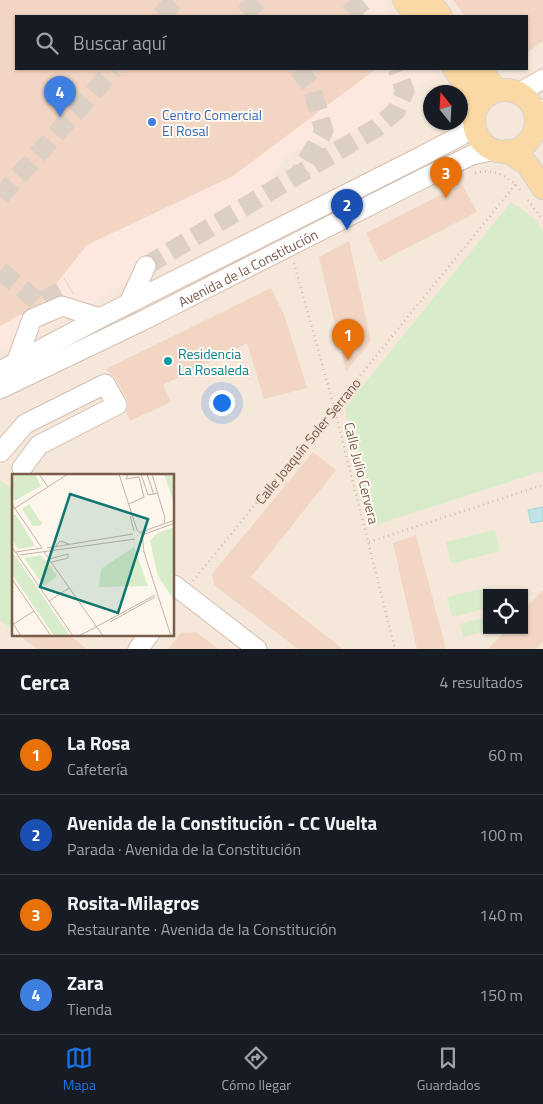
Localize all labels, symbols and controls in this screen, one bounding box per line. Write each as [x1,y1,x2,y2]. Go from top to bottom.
search box [15,15,528,70]
text: Buscar aquí [73,28,166,57]
icon: search [33,29,61,57]
pin: 4 [44,76,76,117]
north arrow [423,85,468,130]
place label: Centro Comercial El Rosal [162,104,262,141]
marker: Centro Comercial El Rosal [146,116,158,128]
pin: 3 [430,157,462,198]
pin: 2 [331,189,363,230]
street label: Avenida de la Constitución [174,223,321,312]
pin: 1 [332,319,364,360]
place label: Residencia La Rosaleda [178,343,249,380]
marker: Residencia La Rosaleda [162,355,174,367]
street label: Calle Joaquín Soler Serrano [249,373,365,508]
your location [209,390,235,416]
street label: Calle Julio Cervera [339,420,385,526]
inset map [12,474,175,636]
map controls [483,589,528,634]
button: locate [483,589,528,634]
text: Cerca [20,666,70,698]
text: 4 resultados [439,670,523,694]
text: La Rosa [67,728,130,757]
text: 1 [32,743,40,767]
text: 60 m [488,743,523,767]
text: Cafetería [67,757,128,781]
text: Avenida de la Constitución - CC Vuelta [67,808,377,837]
text: 2 [32,823,40,847]
text: 100 m [479,823,523,847]
text: Parada · Avenida de la Constitución [67,837,301,861]
text: Rosita-Milagros [67,888,199,917]
text: 3 [32,903,40,927]
text: 140 m [479,903,523,927]
text: Restaurante · Avenida de la Constitución [67,917,337,941]
text: Zara [67,968,104,997]
text: 4 [32,983,40,1007]
text: 150 m [479,983,523,1007]
text: Tienda [67,997,112,1021]
tab: Mapa [63,1044,96,1095]
tab: Cómo llegar [222,1044,291,1095]
tab: Guardados [417,1044,480,1095]

